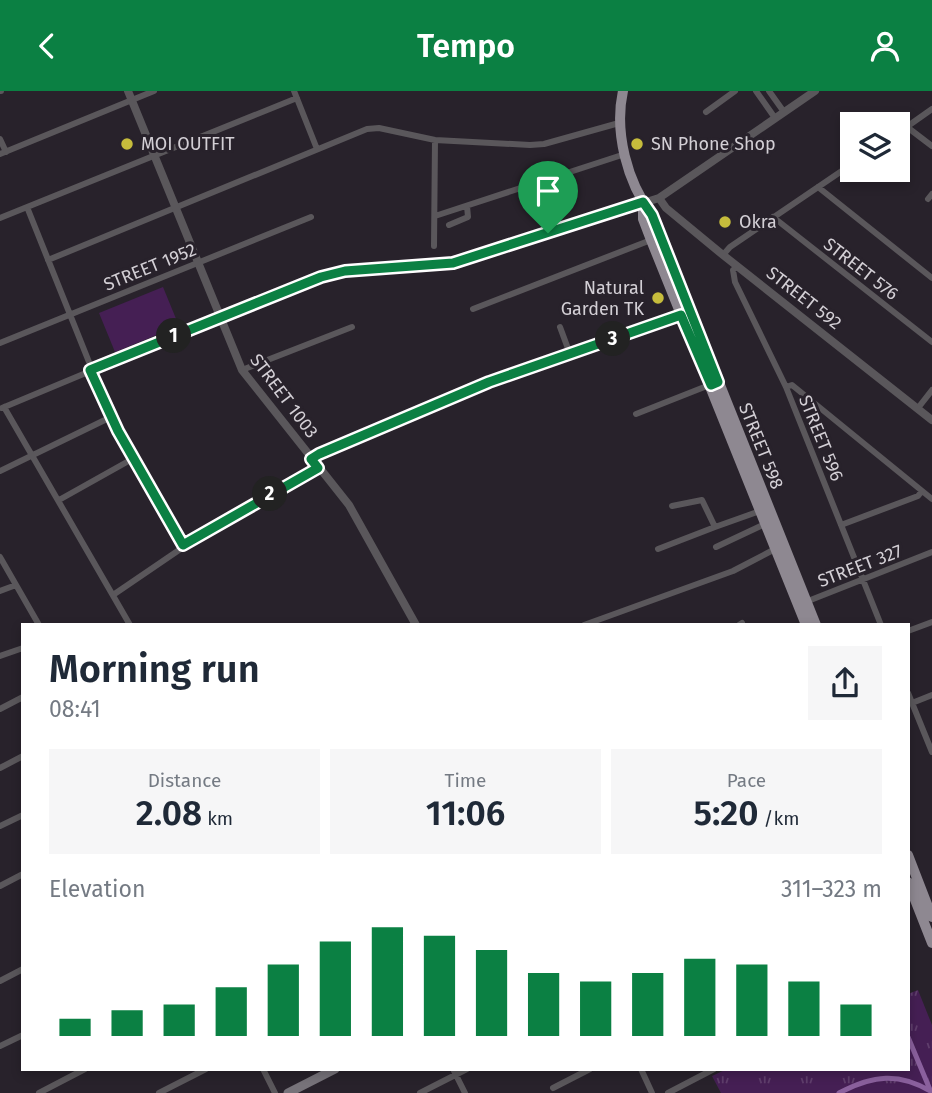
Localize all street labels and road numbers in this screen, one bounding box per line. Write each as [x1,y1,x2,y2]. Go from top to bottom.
street label: STREET 576 [819,233,903,305]
street label: STREET 1952 [100,238,200,296]
street label: STREET 592 [762,262,846,334]
street label: STREET 1003 [245,350,323,442]
street label: STREET 596 [794,392,848,484]
street label: STREET 598 [734,400,788,492]
street label: STREET 327 [815,540,905,592]

